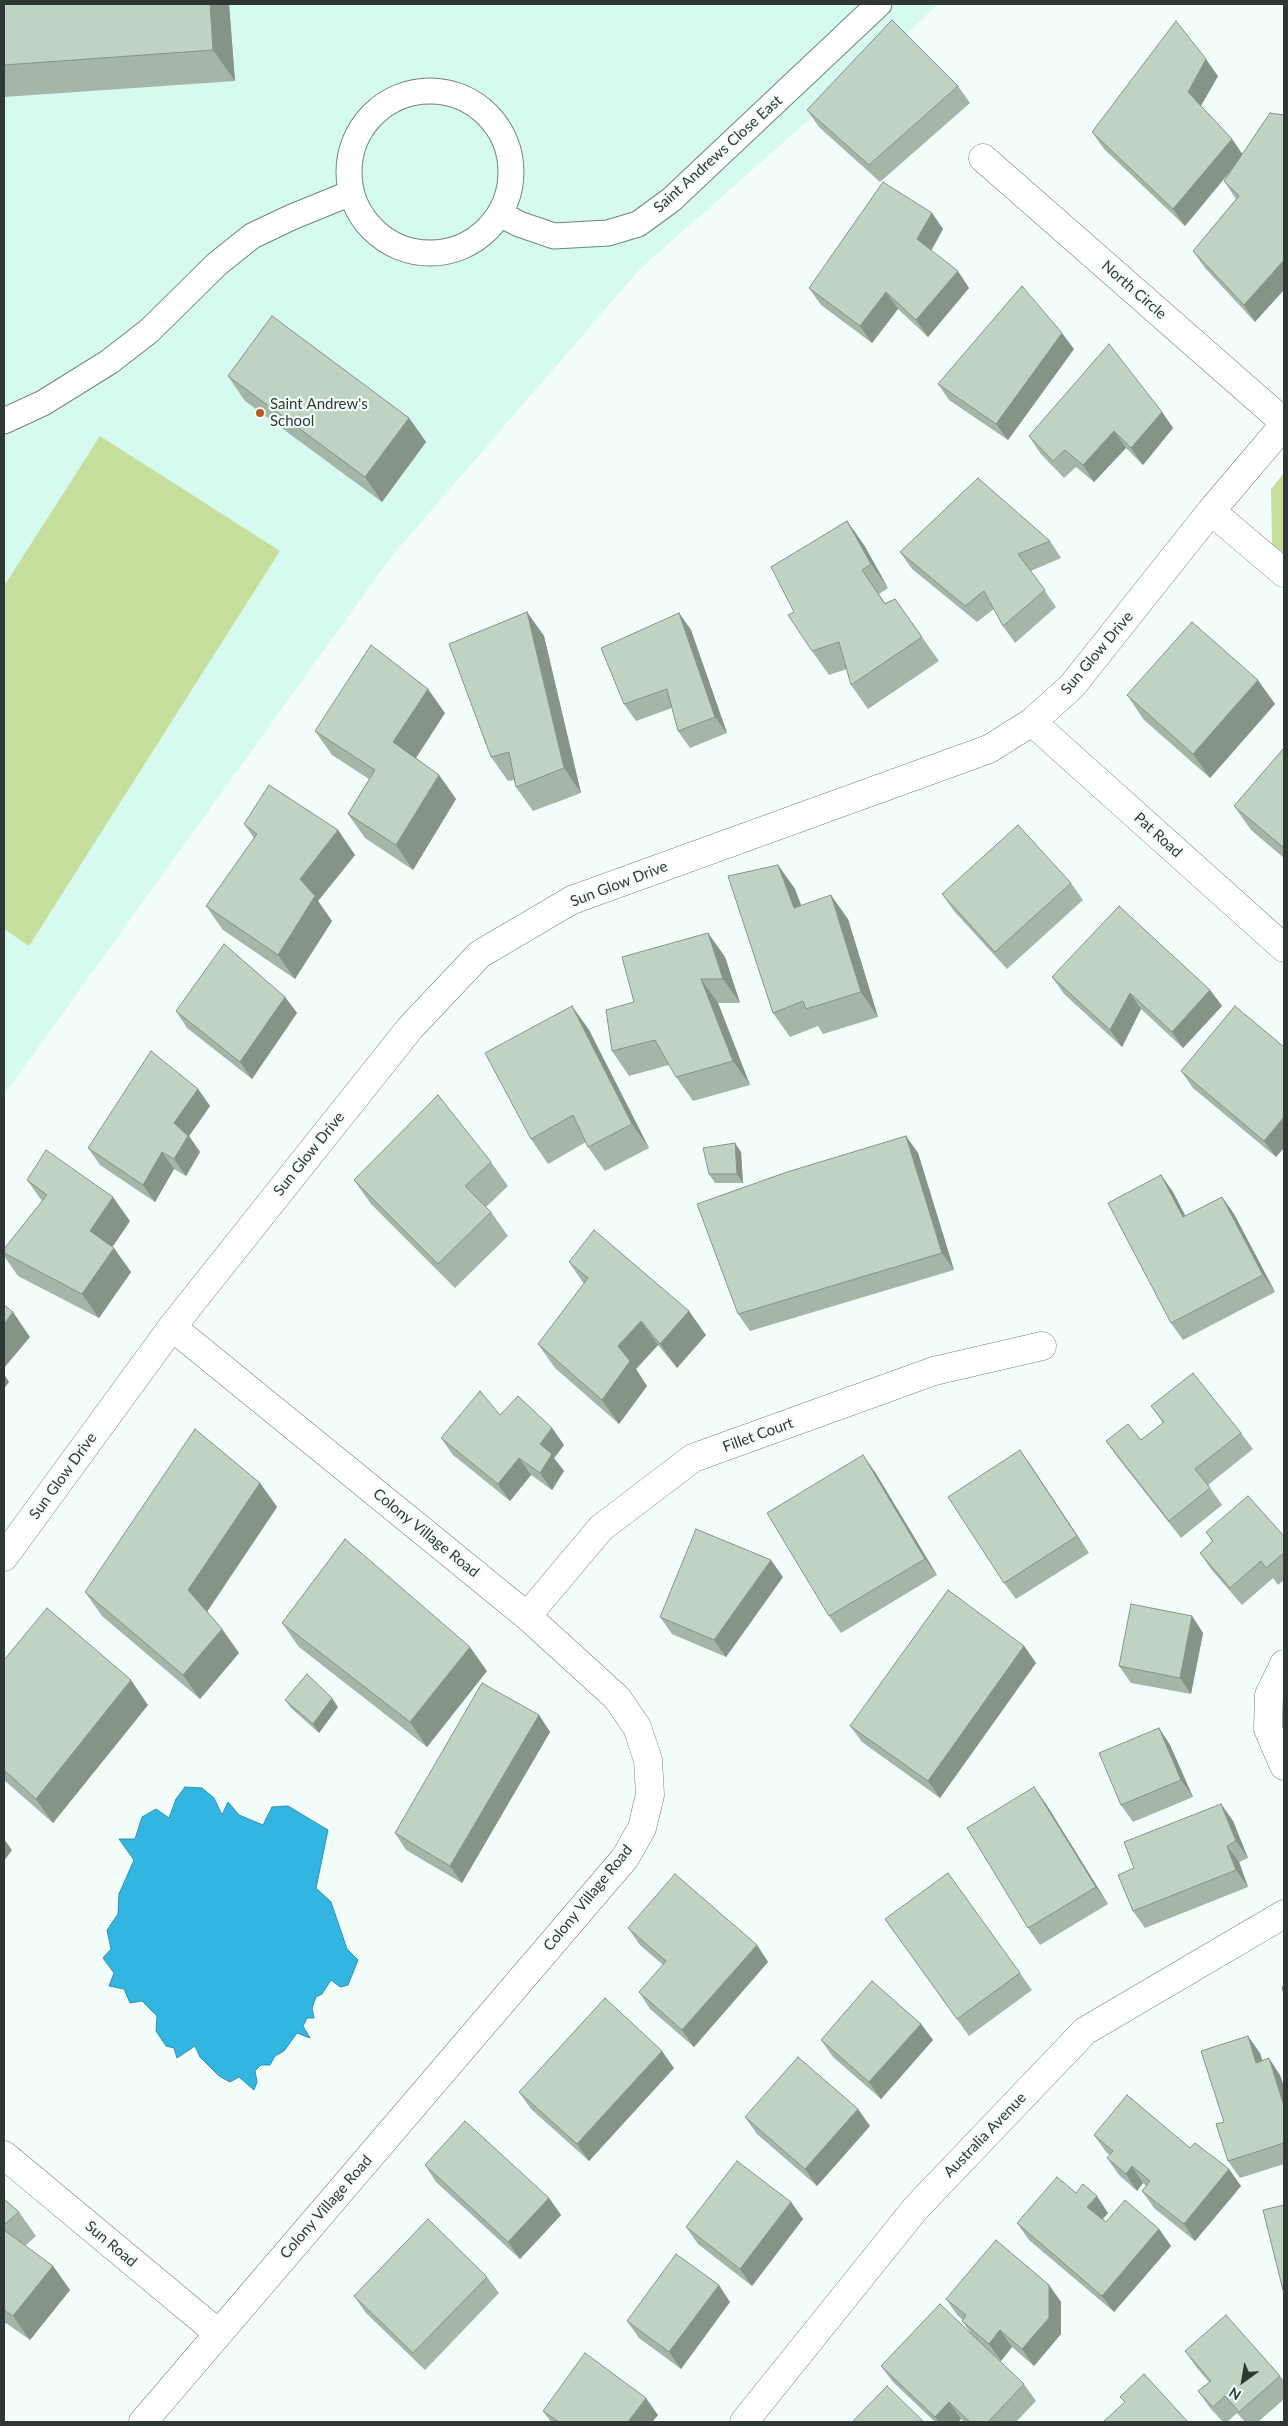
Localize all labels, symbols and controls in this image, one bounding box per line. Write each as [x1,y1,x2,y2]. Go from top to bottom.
street label: Saint Andrews Close East [650,92,786,216]
street label: North Circle [1098,257,1170,323]
place label: Saint Andrew's School [270,395,368,430]
marker: Saint Andrew's School [254,407,266,419]
street label: Sun Glow Drive [1057,608,1137,698]
street label: Pat Road [1130,809,1186,861]
street label: Sun Glow Drive [568,857,670,911]
street label: Sun Glow Drive [270,1108,348,1200]
street label: Fillet Court [720,1414,796,1456]
street label: Sun Glow Drive [26,1429,100,1523]
street label: Colony Village Road [369,1485,483,1581]
street label: Colony Village Road [540,1841,636,1955]
street label: Australia Avenue [940,2089,1030,2181]
street label: Colony Village Road [276,2152,376,2262]
street label: Sun Road [82,2217,140,2271]
north arrow [1218,2356,1268,2406]
text: N [1226,2384,1244,2404]

